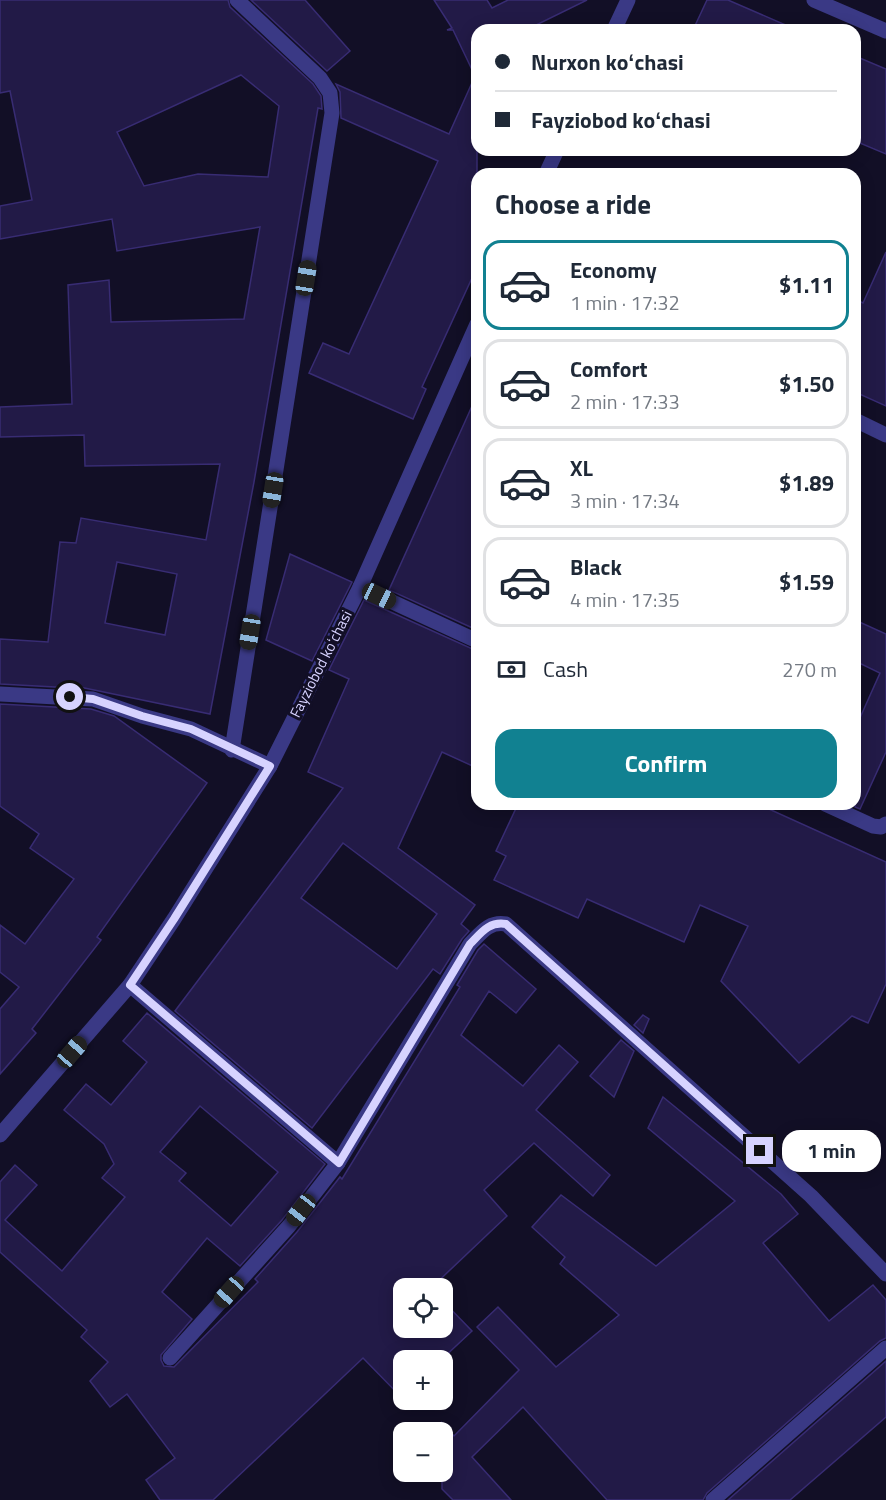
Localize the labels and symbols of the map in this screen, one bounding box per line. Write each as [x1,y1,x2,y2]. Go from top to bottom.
car [294,259,318,297]
car [261,471,285,509]
car [359,580,399,612]
street label: Fayziobod koʻchasi [284,606,358,721]
car [238,613,262,651]
route start [56,683,83,710]
car [53,1033,91,1071]
callout: 1 min [781,1130,880,1172]
route end [746,1137,773,1164]
car [283,1190,319,1230]
car [210,1273,248,1311]

